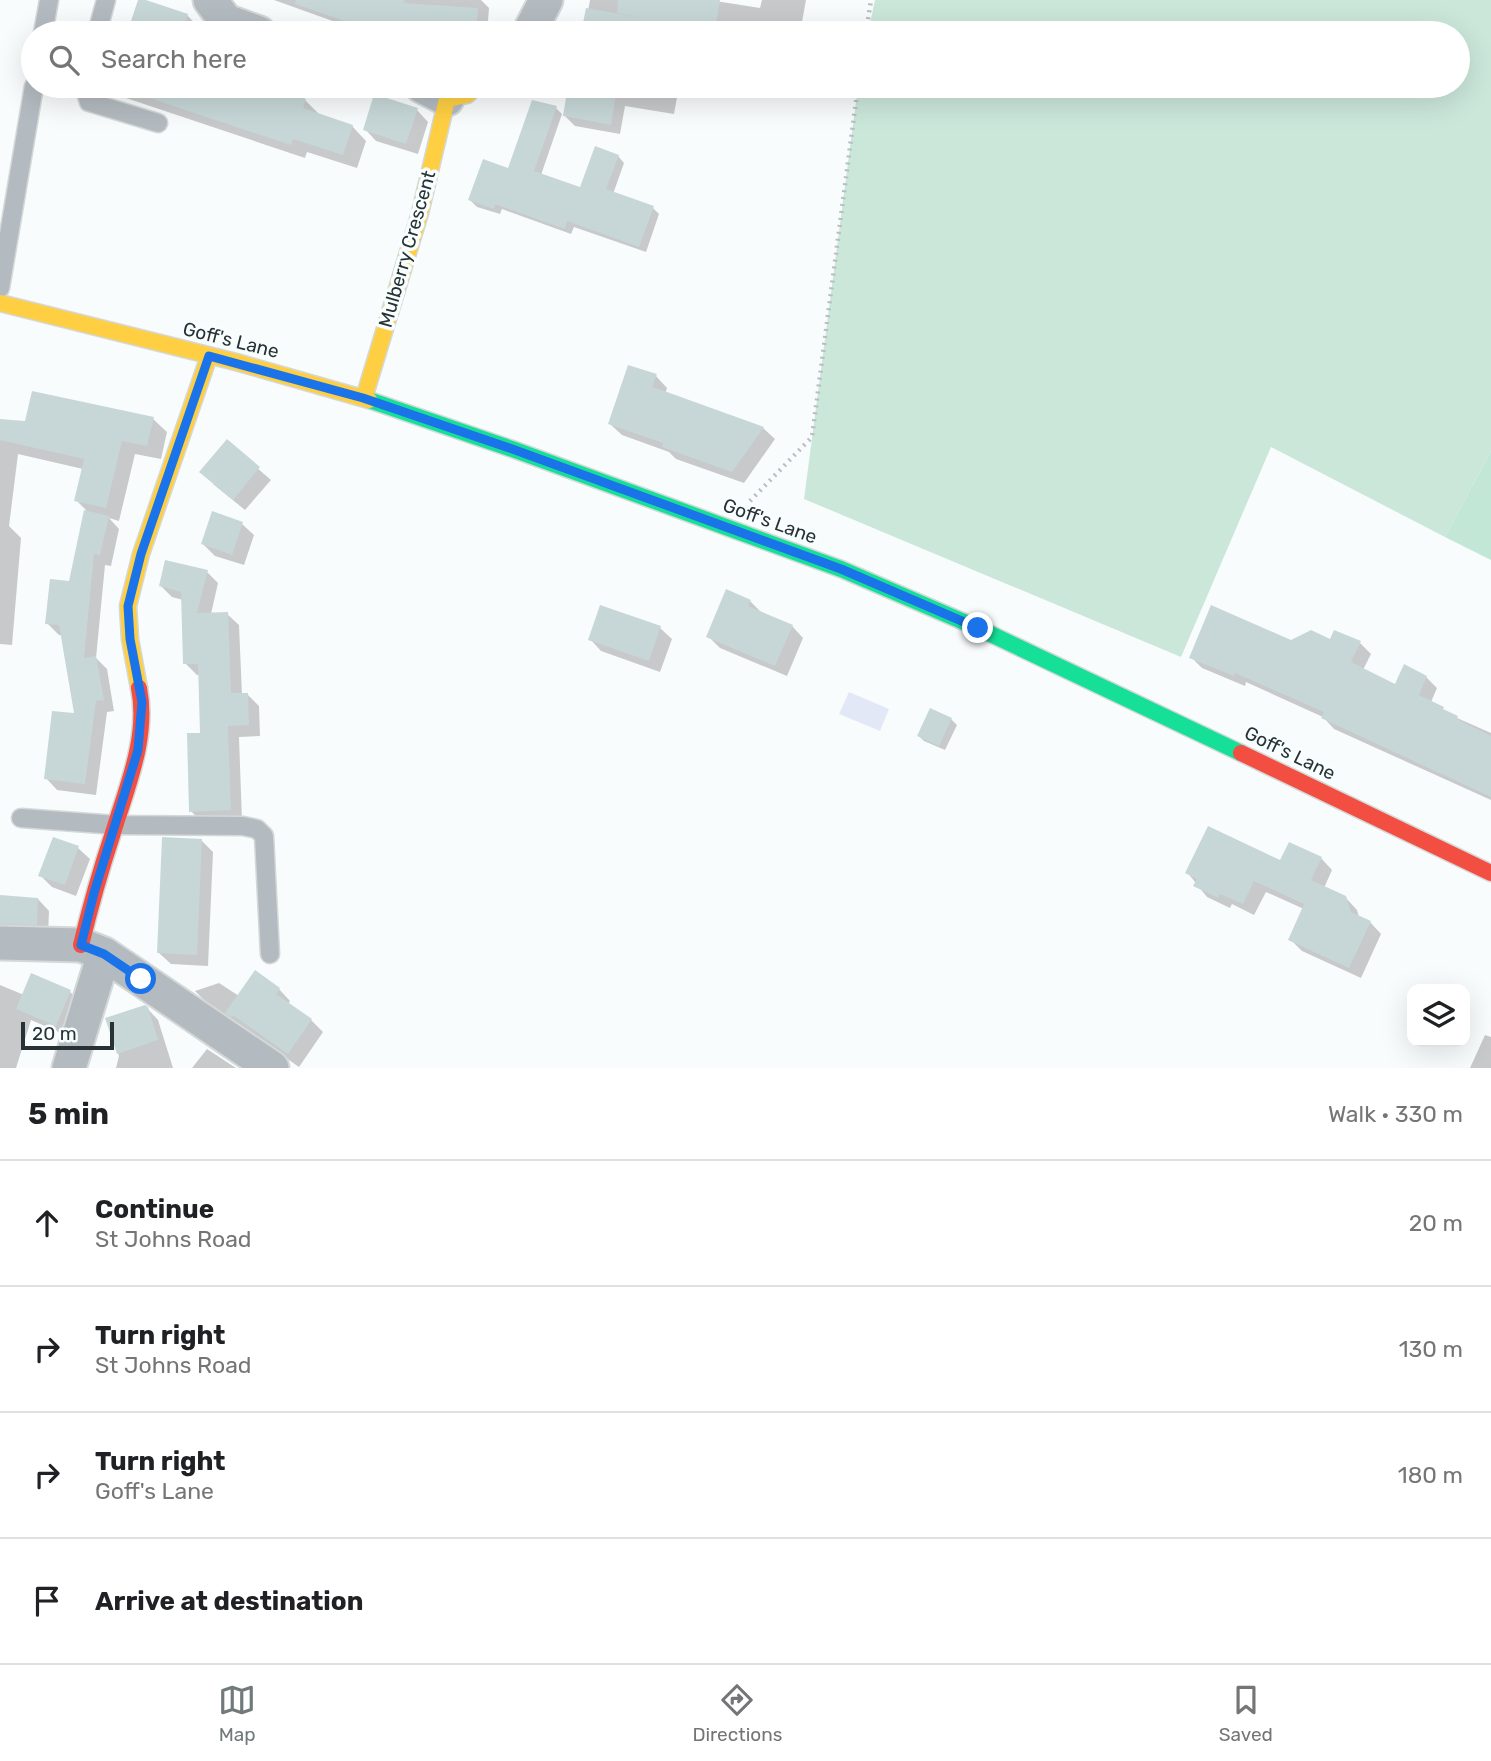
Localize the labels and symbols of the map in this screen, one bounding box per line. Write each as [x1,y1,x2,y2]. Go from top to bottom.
street label: Mulberry Crescent [374,167,441,330]
street label: Goff's Lane [181,317,281,363]
street label: Goff's Lane [720,493,820,549]
route end [962,612,993,643]
street label: Goff's Lane [1241,721,1339,785]
route start [125,963,156,994]
scale bar [21,1019,114,1051]

